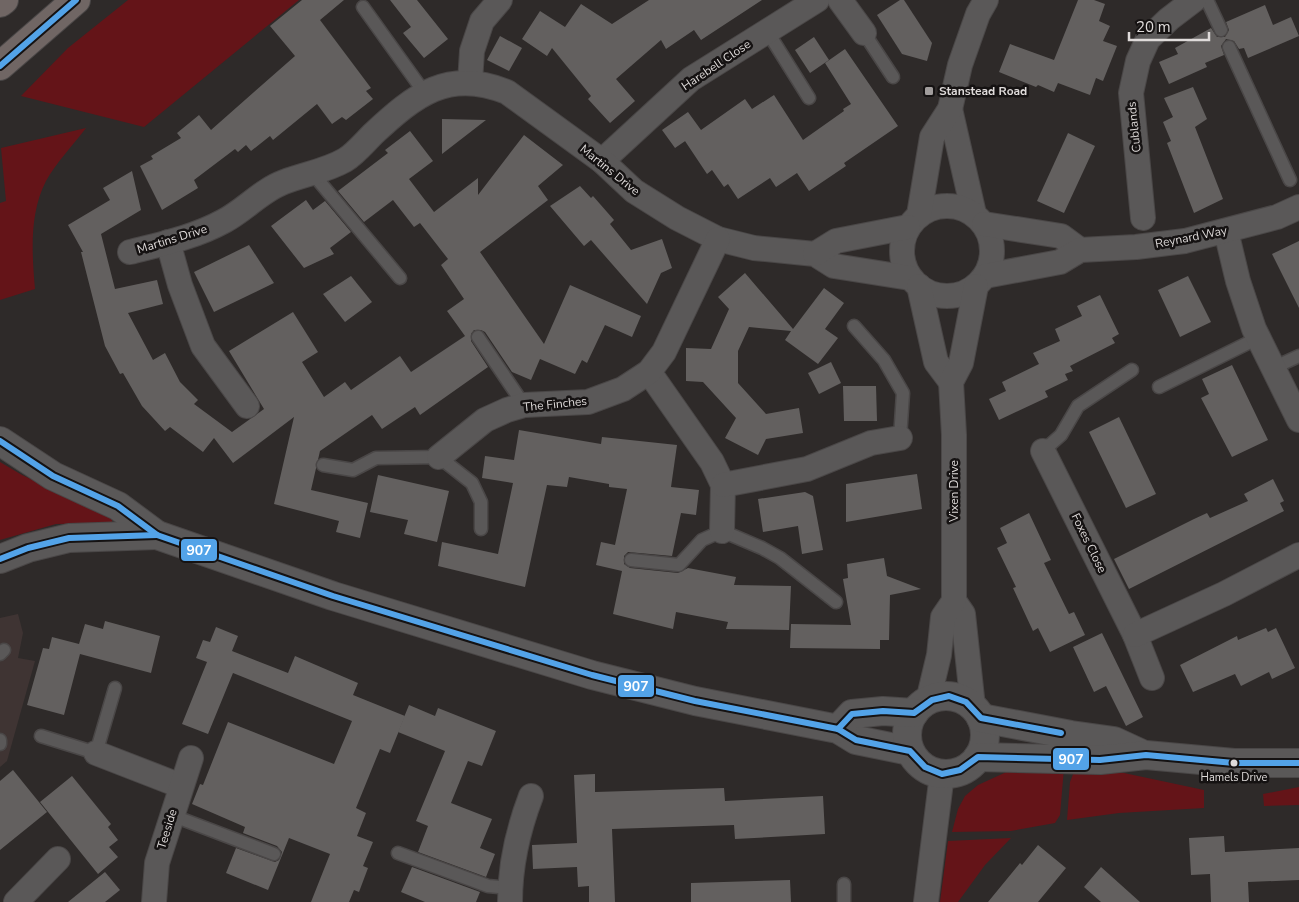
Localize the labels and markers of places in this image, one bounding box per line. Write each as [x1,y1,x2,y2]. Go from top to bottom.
place label: Stanstead Road [939,83,1027,99]
marker: Stanstead Road [923,85,935,97]
marker: Hamels Drive [1229,758,1239,768]
place label: Hamels Drive [1201,770,1268,785]

